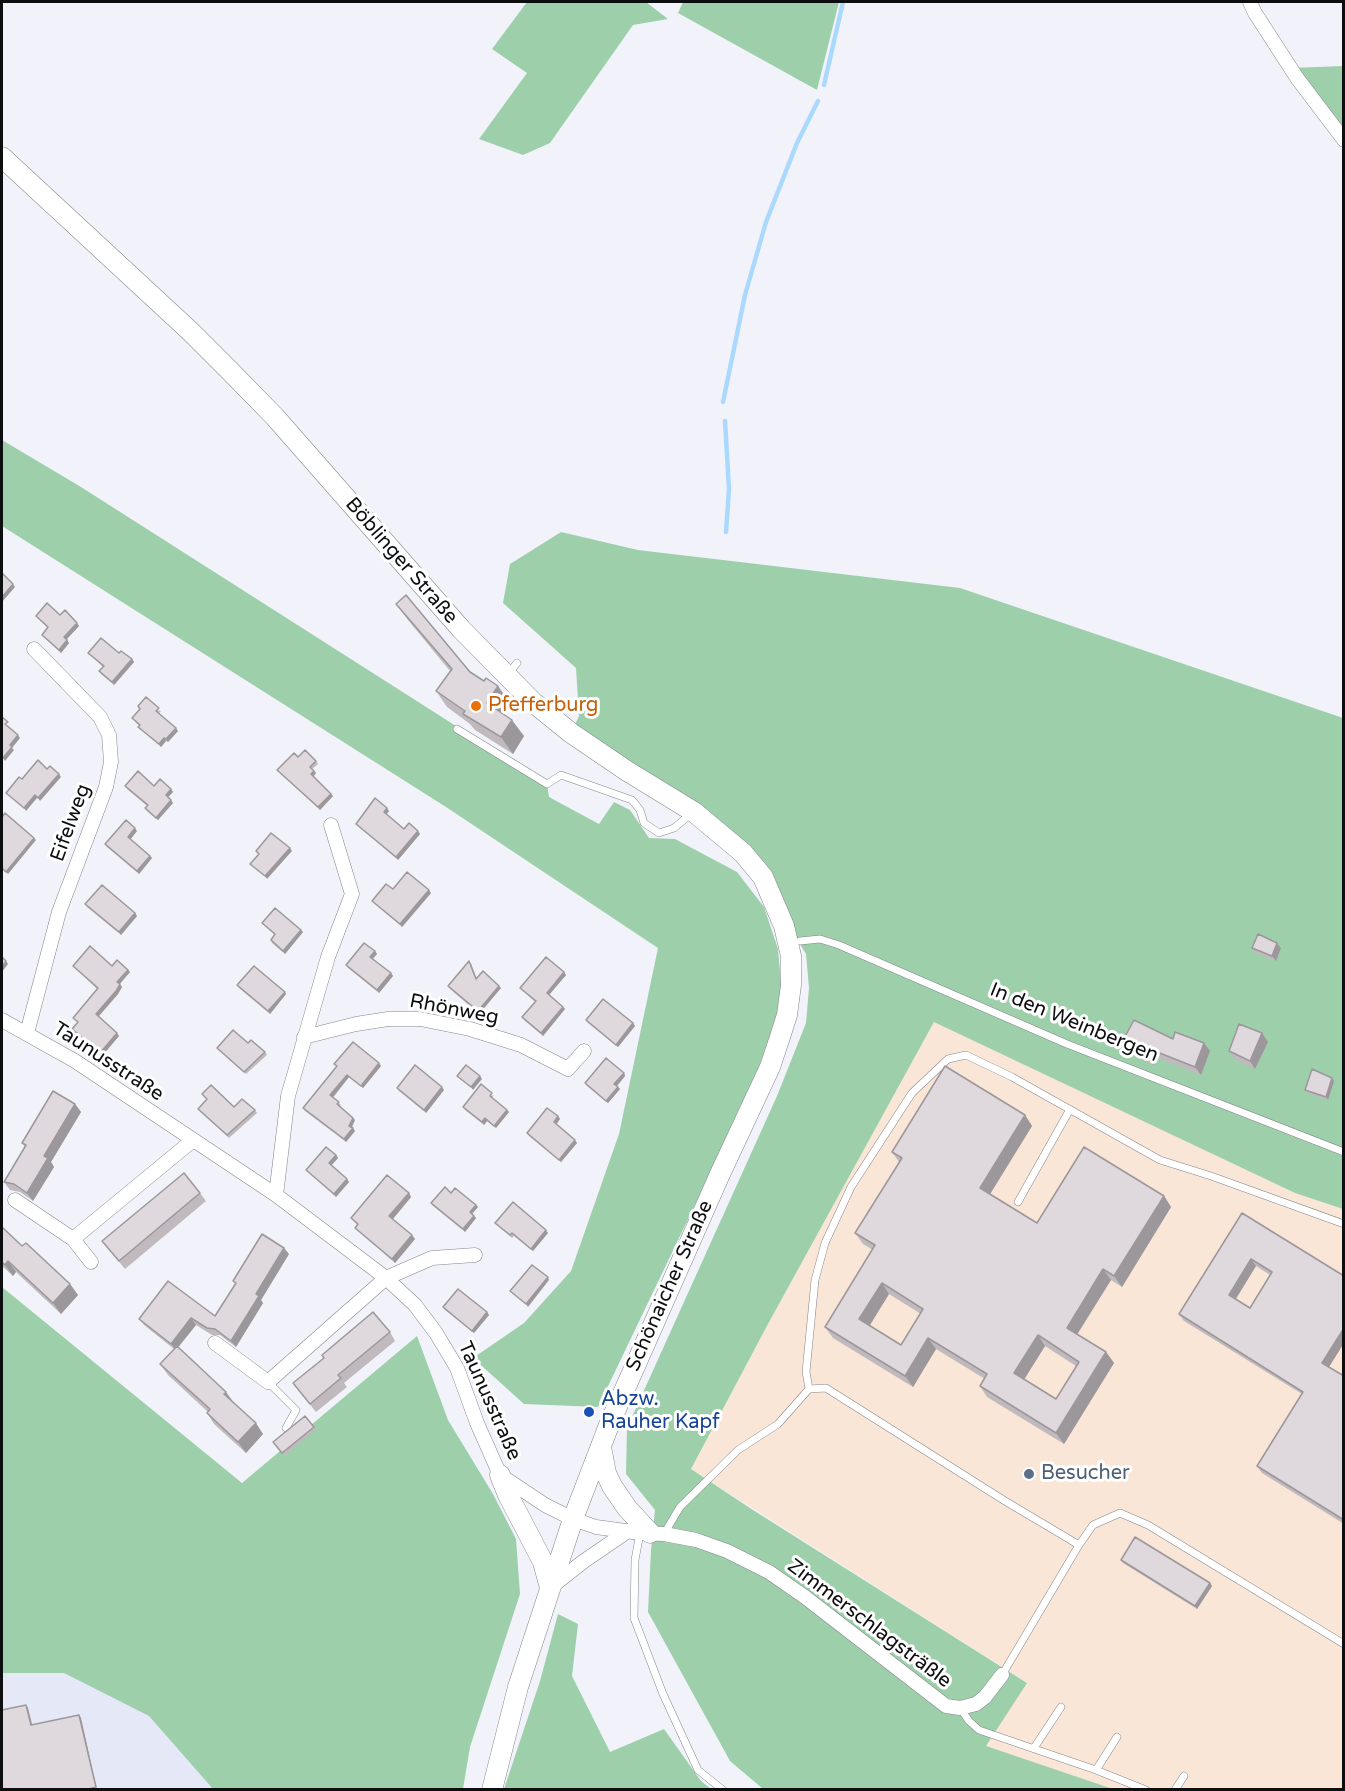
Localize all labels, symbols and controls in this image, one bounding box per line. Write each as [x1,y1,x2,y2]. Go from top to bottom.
street label: Böblinger Straße [340,493,462,629]
place label: Pfefferburg [488,694,598,718]
marker: Pfefferburg [469,699,483,713]
street label: Eifelweg [46,781,96,865]
street label: In den Weinbergen [986,978,1162,1068]
street label: Rhönweg [407,990,501,1030]
street label: Taunusstraße [48,1017,168,1107]
street label: Schönaicher Straße [621,1197,719,1375]
street label: Taunusstraße [452,1338,526,1464]
place label: Abzw. Rauher Kapf [601,1388,720,1435]
marker: Abzw. Rauher Kapf [582,1405,596,1419]
place label: Besucher [1041,1462,1130,1486]
marker: Besucher [1022,1467,1036,1481]
street label: Zimmerschlagsträßle [782,1554,956,1694]

